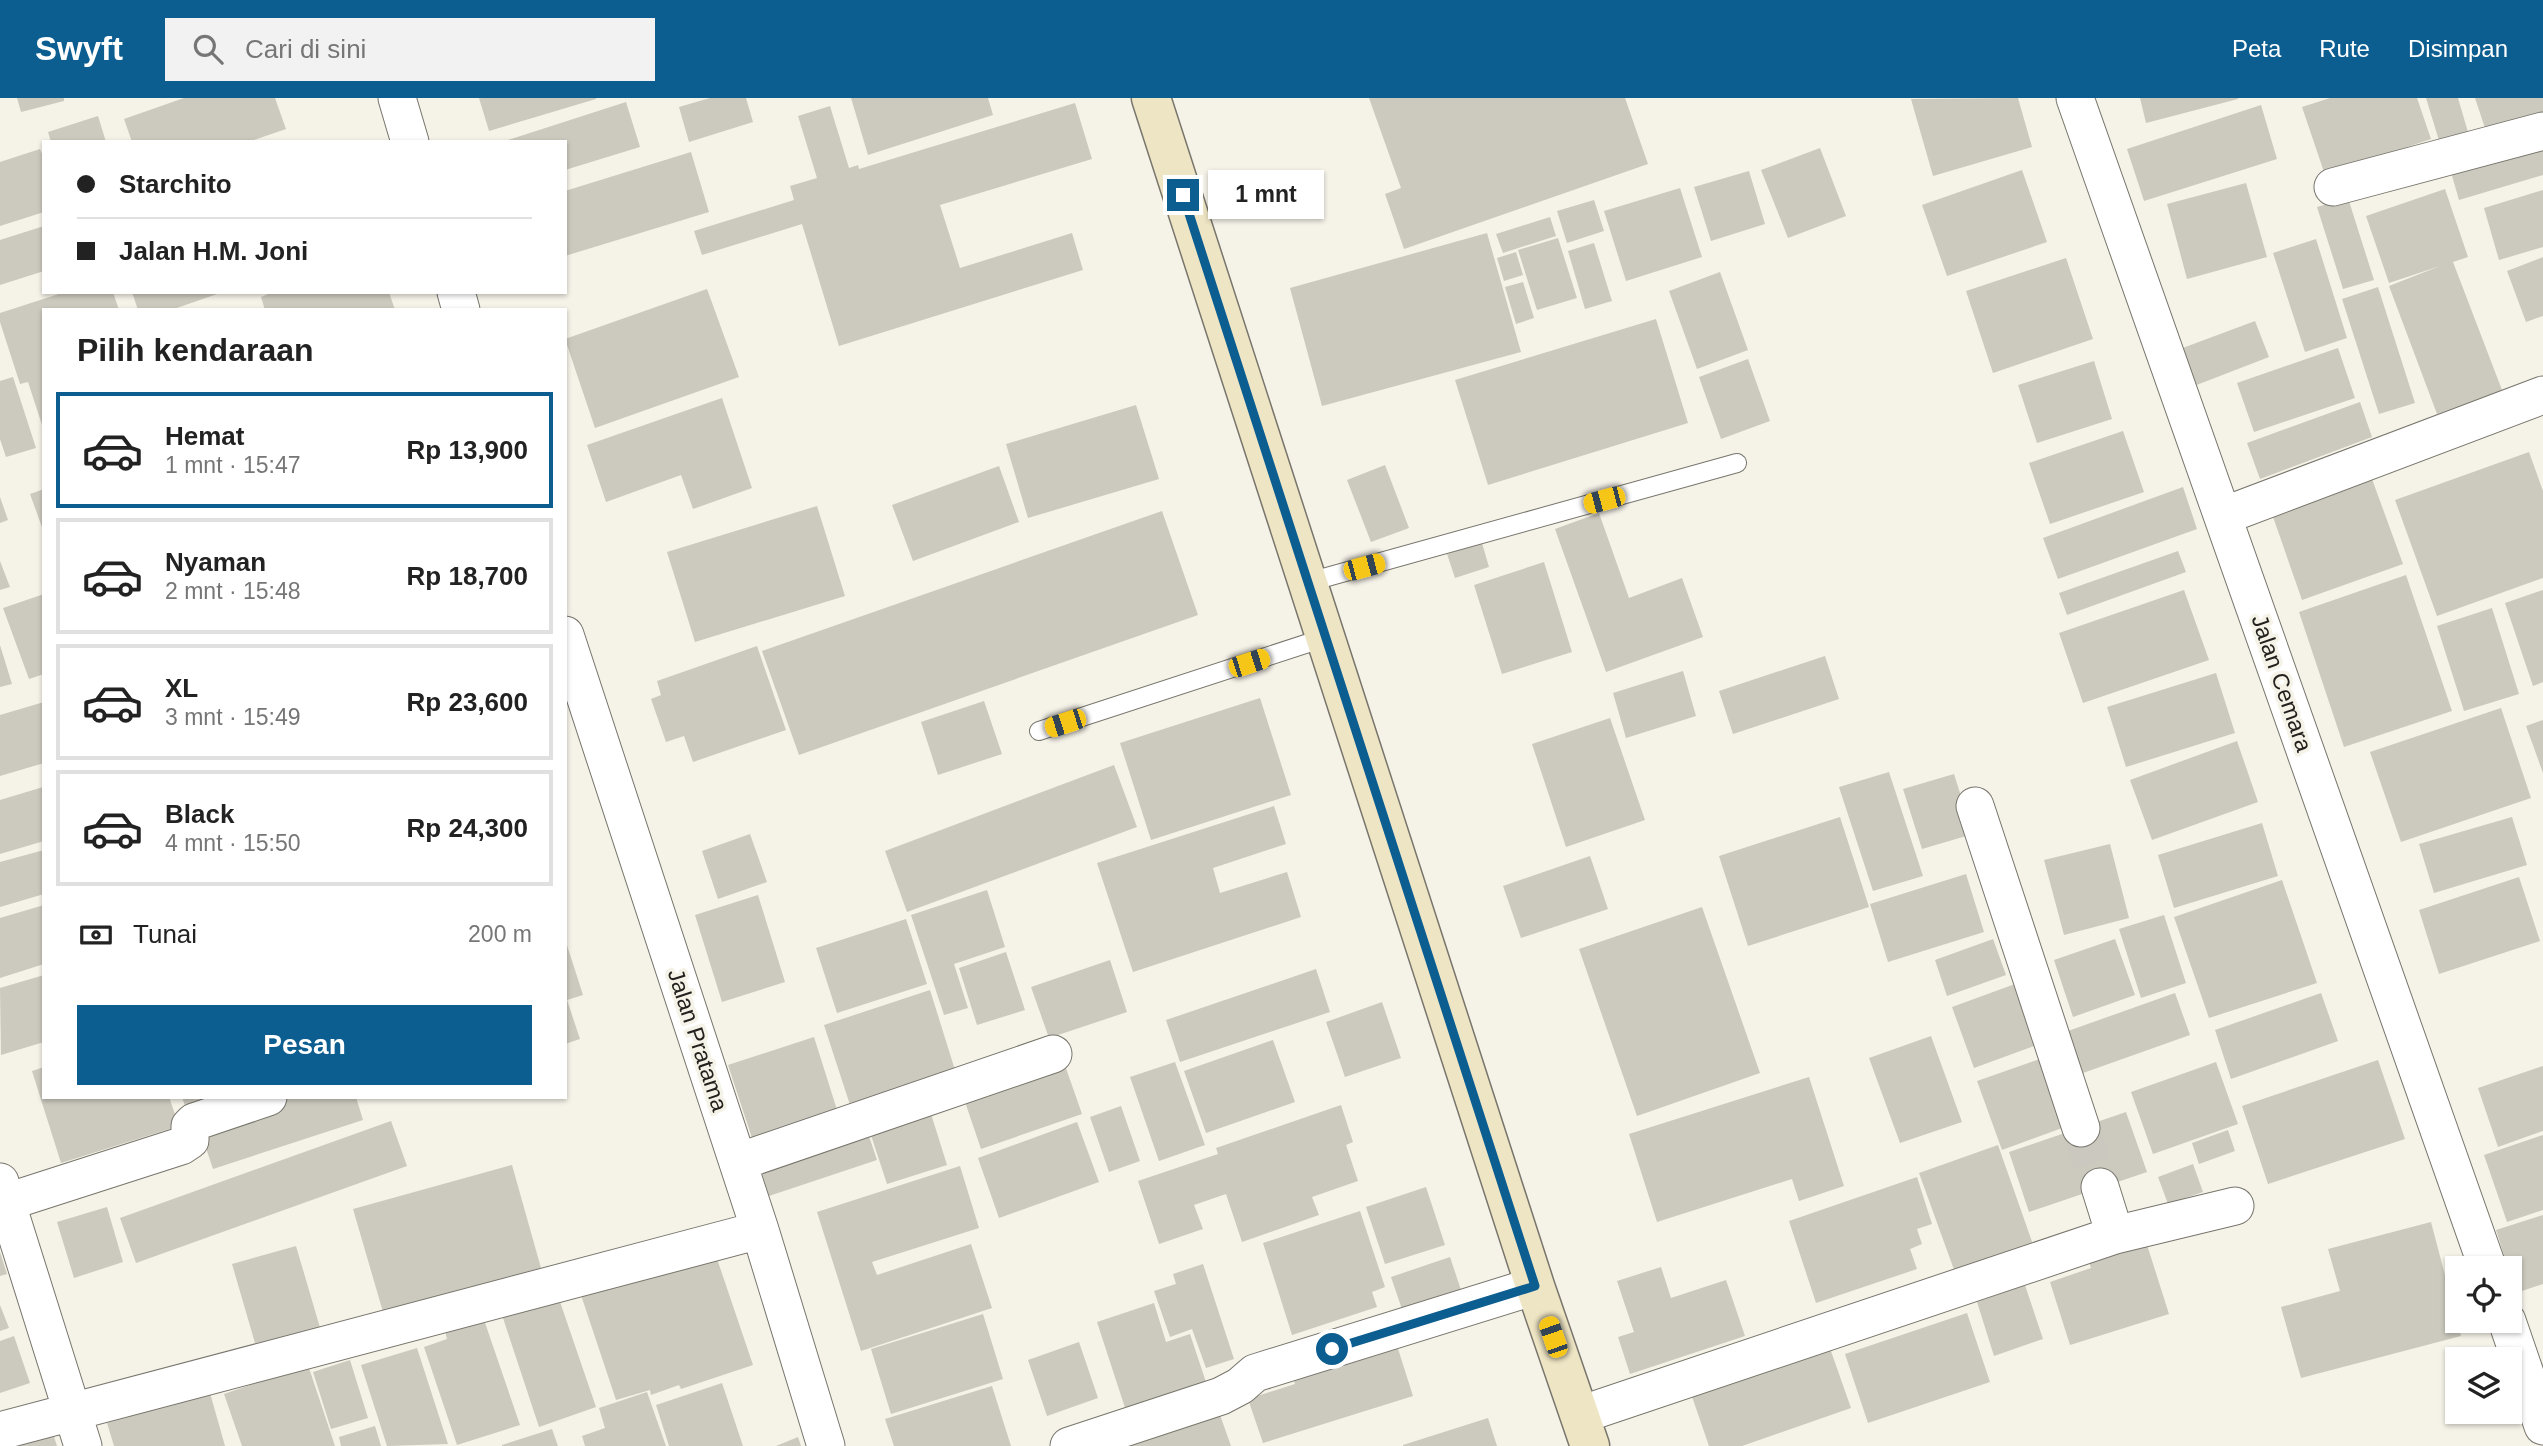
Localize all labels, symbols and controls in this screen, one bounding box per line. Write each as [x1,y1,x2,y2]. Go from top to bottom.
search box [165,18,655,81]
text: Swyft [35,30,123,67]
icon: search [189,30,227,68]
text: Cari di sini [245,34,366,64]
text: Peta [2232,35,2281,62]
text: Rute [2319,35,2370,62]
text: Disimpan [2408,35,2508,62]
text: Starchito [119,169,232,199]
callout: 1 mnt [1208,170,1323,220]
route end [1167,179,1199,211]
text: 1 mnt [1235,181,1297,207]
text: Jalan H.M. Joni [119,236,308,266]
text: Pilih kendaraan [77,332,314,368]
icon: car [81,419,144,482]
text: Hemat [165,421,244,451]
text: Rp 13,900 [407,435,528,465]
text: 1 mnt · 15:47 [165,452,301,478]
car [1581,484,1628,516]
icon: car [81,545,144,608]
text: Nyaman [165,547,266,577]
car [1341,551,1388,583]
text: Rp 18,700 [407,561,528,591]
text: 2 mnt · 15:48 [165,578,301,604]
street label: Jalan Cemara [2246,611,2318,755]
car [1226,647,1273,679]
icon: car [81,671,144,734]
text: XL [165,673,198,703]
text: Rp 23,600 [407,687,528,717]
text: 3 mnt · 15:49 [165,704,301,730]
car [1042,707,1089,739]
icon: car [81,797,144,860]
text: Black [165,799,234,829]
text: Rp 24,300 [407,813,528,843]
text: 4 mnt · 15:50 [165,830,301,856]
icon: cash [77,916,115,954]
text: Tunai [133,919,197,949]
text: 200 m [468,921,532,947]
street label: Jalan Pratama [663,965,733,1115]
button: Pesan [77,1005,532,1085]
map controls [2445,1256,2522,1424]
button: locate [2445,1256,2522,1333]
car [1537,1314,1570,1360]
route start [1316,1333,1348,1365]
button: layers [2445,1347,2522,1424]

